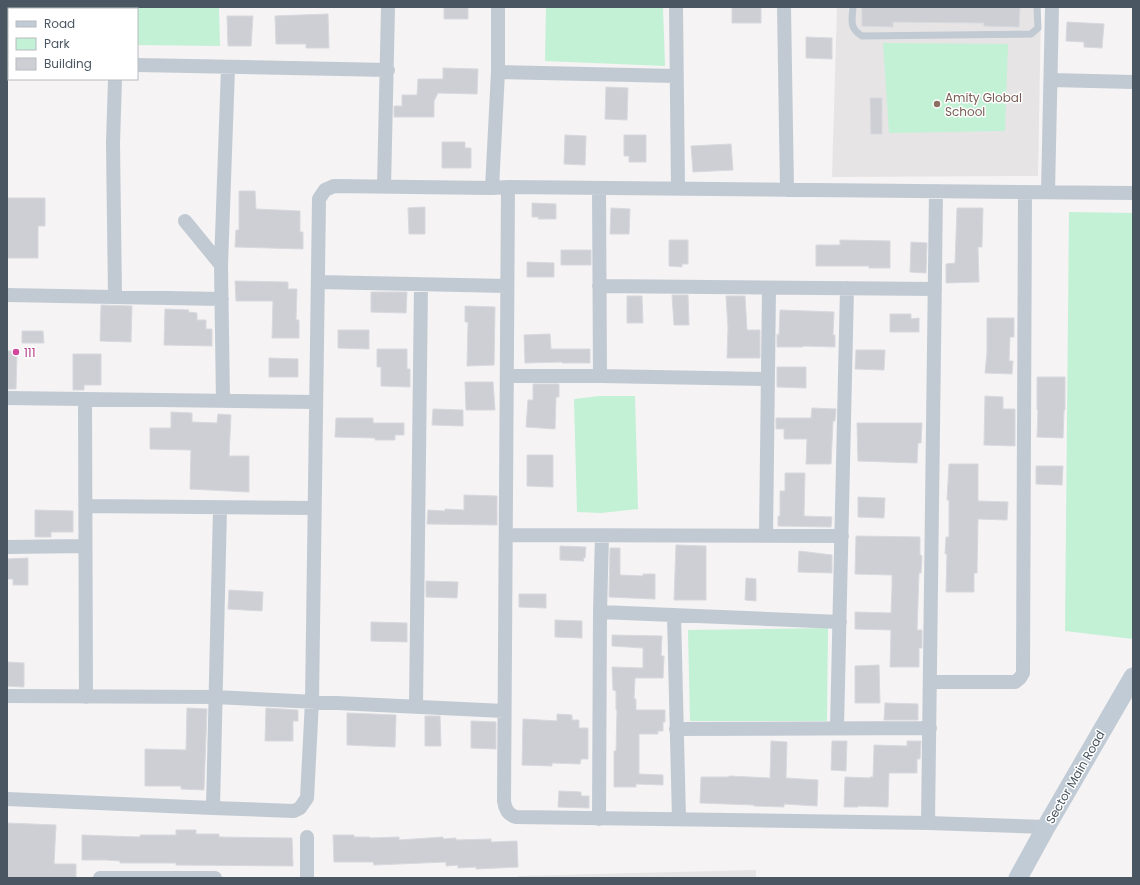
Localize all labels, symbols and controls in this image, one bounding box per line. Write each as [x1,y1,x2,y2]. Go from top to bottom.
legend [8,8,138,80]
text: Road [44,15,75,32]
text: Park [44,35,71,52]
text: Building [44,55,92,72]
place label: Amity Global School [945,89,1022,120]
marker: Amity Global School [932,99,942,109]
place label: 111 [24,344,36,361]
marker: 111 [11,347,21,357]
street label: Sector Main Road [1041,727,1109,827]

